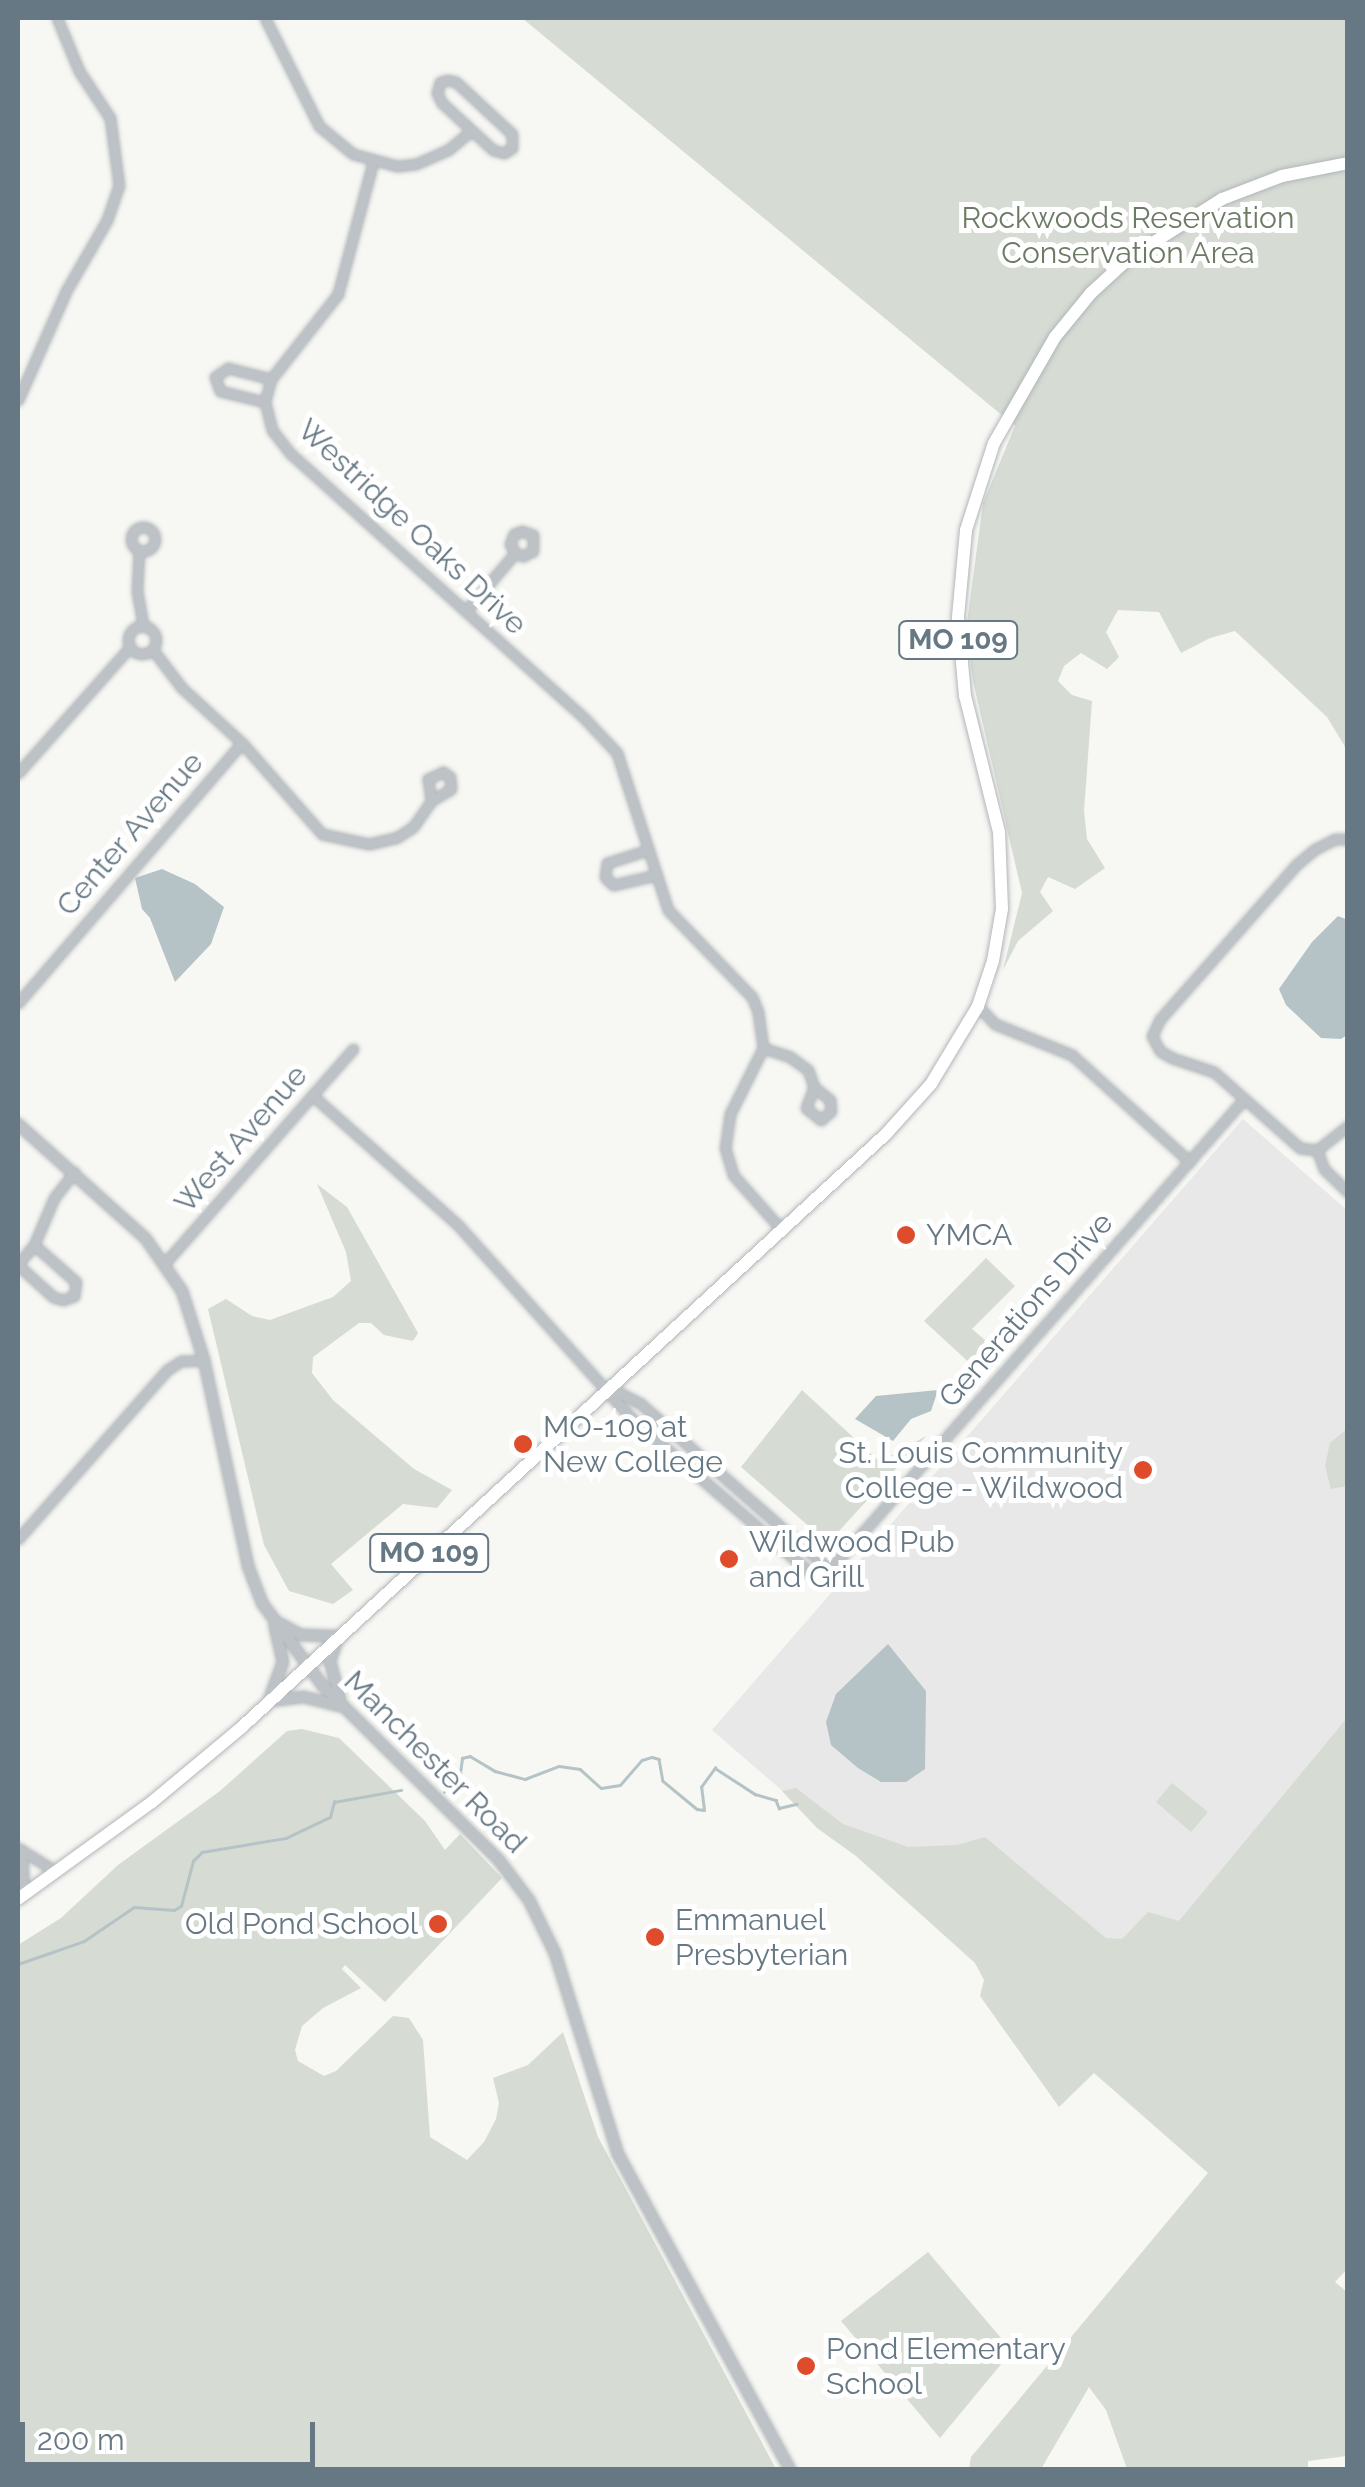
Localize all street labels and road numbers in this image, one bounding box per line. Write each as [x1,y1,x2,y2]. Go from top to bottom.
street label: Westridge Oaks Drive [290,412,534,642]
road number: MO 109 [898,617,1018,663]
street label: Center Avenue [49,744,211,924]
street label: West Avenue [167,1058,315,1220]
street label: Generations Drive [932,1205,1120,1415]
road number: MO 109 [369,1530,489,1576]
street label: Manchester Road [336,1663,534,1861]

